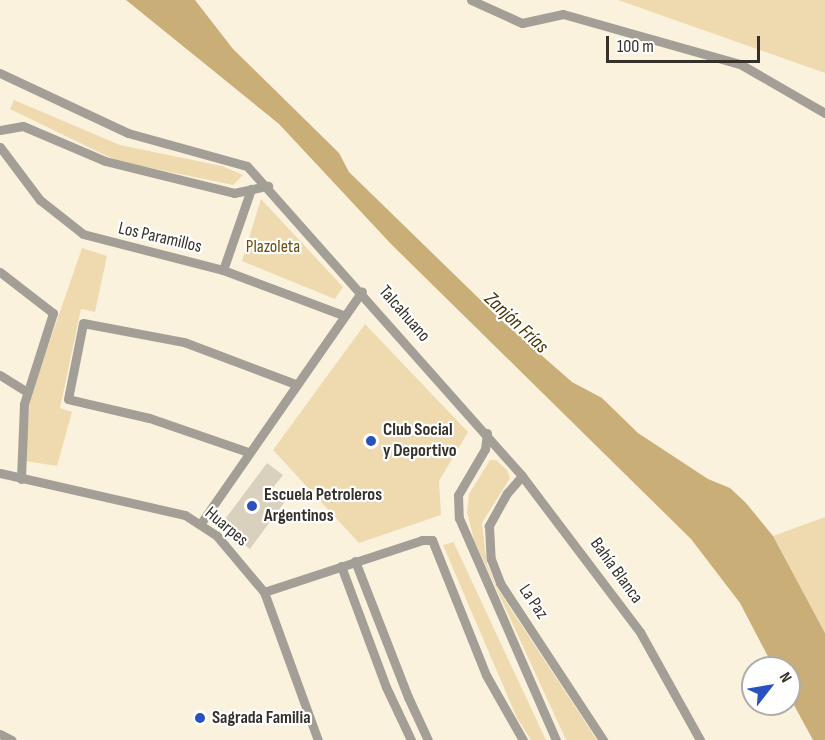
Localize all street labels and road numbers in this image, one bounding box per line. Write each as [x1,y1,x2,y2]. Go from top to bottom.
street label: Los Paramillos [116,218,204,258]
street label: Talcahuano [374,281,434,347]
street label: Huarpes [200,503,252,551]
street label: Bahía Blanca [585,534,647,608]
street label: La Paz [514,581,552,623]

